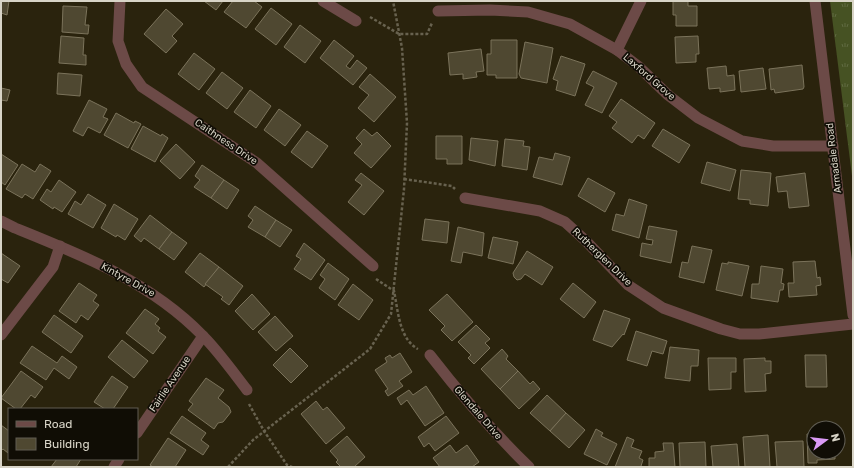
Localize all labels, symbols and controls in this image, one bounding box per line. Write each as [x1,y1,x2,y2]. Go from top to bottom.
street label: Laxford Grove [620,51,678,103]
street label: Caithness Drive [192,117,260,168]
street label: Armadale Road [824,122,844,194]
street label: Rutherglen Drive [570,225,635,289]
street label: Kintyre Drive [99,260,157,300]
street label: Fairlie Avenue [147,353,193,414]
street label: Glendale Drive [452,384,505,442]
legend [8,408,138,460]
text: Road [44,417,72,431]
north arrow [806,420,846,460]
text: N [828,432,843,443]
text: Building [44,437,90,451]

